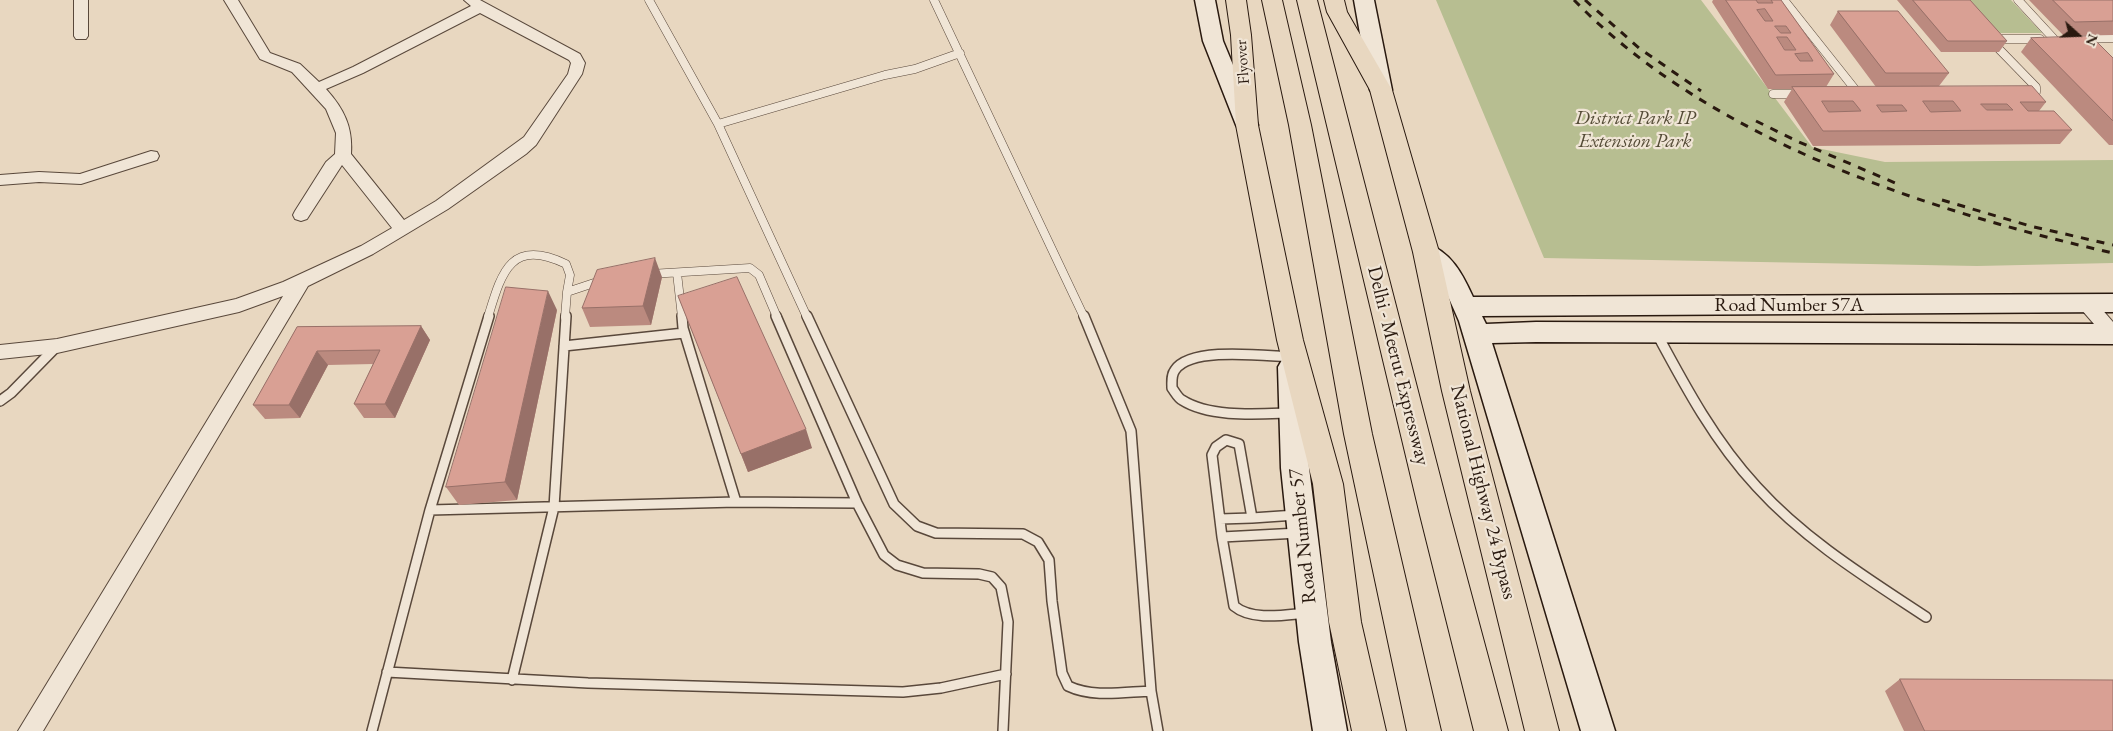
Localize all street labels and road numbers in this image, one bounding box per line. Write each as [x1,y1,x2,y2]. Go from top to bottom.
street label: Flyover [1232,39,1254,85]
street label: Delhi - Meerut Expressway [1362,264,1434,468]
street label: Road Number 57A [1714,294,1864,318]
street label: National Highway 24 Bypass [1445,382,1521,602]
street label: Road Number 57 [1284,467,1322,605]

